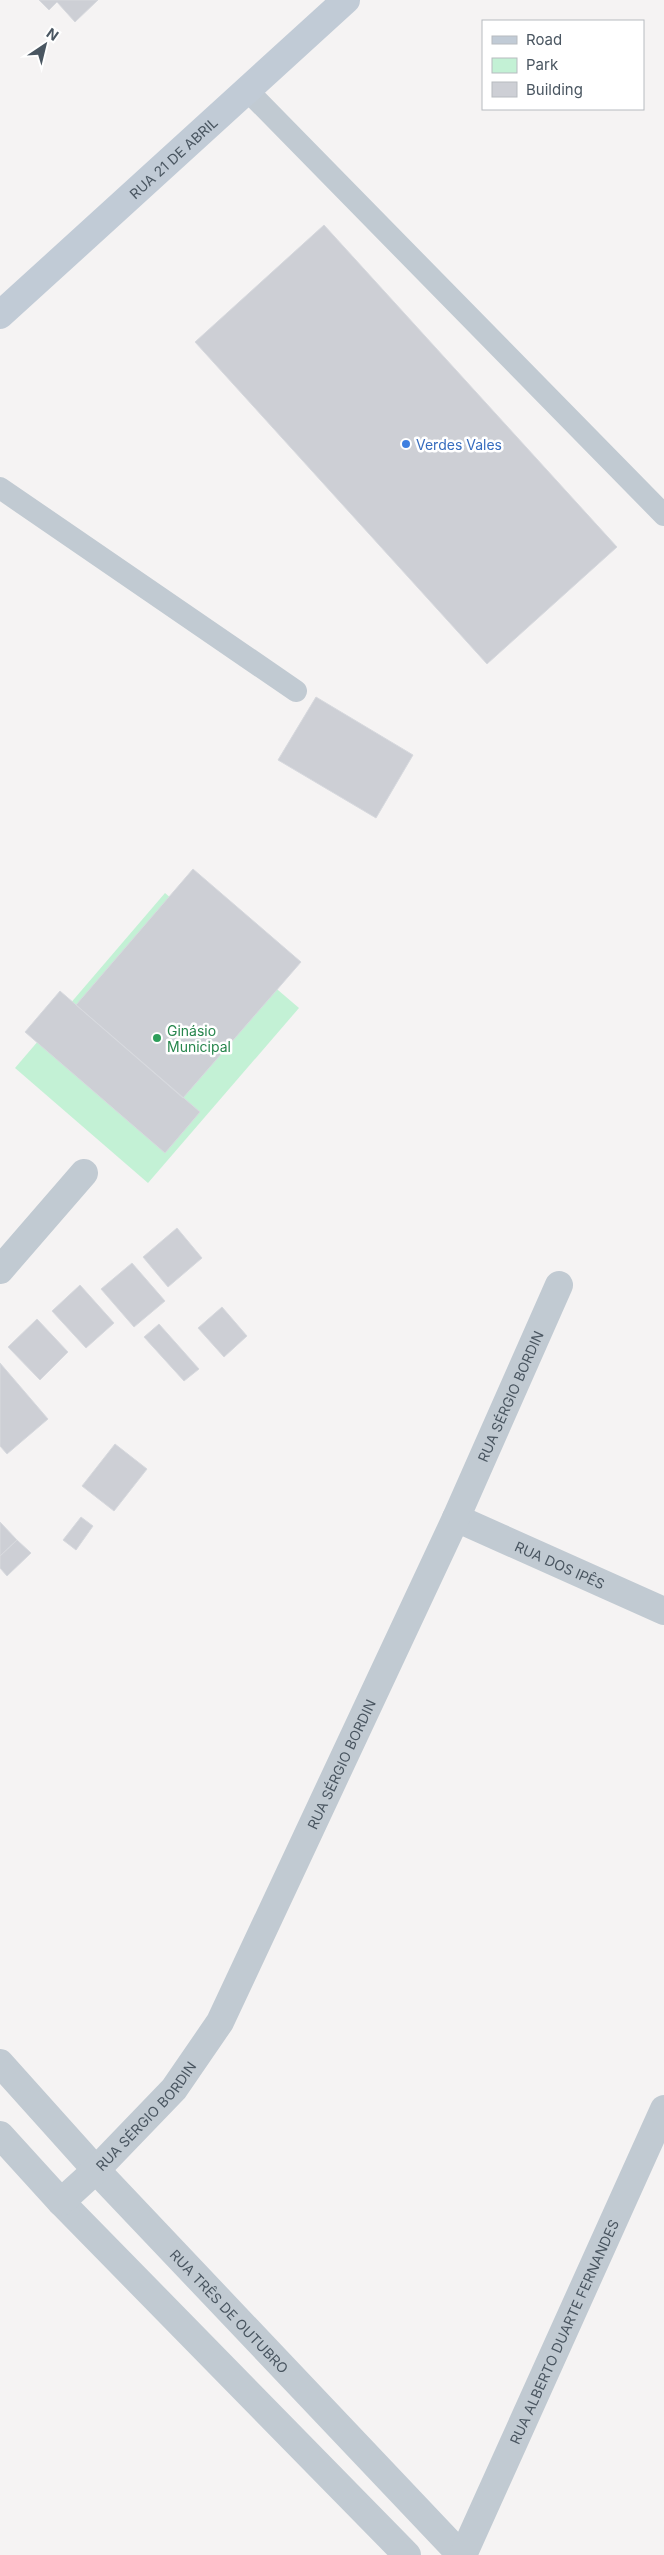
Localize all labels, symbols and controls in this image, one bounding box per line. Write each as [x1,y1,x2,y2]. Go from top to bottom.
north arrow [20,20,70,70]
legend [482,20,644,110]
text: N [43,24,62,44]
text: Road [526,30,562,49]
text: Park [526,55,559,74]
text: Building [526,80,583,99]
street label: RUA 21 DE ABRIL [126,113,221,202]
place label: Verdes Vales [416,436,502,453]
marker: Verdes Vales [400,438,412,450]
place label: Ginásio Municipal [167,1022,231,1055]
marker: Ginásio Municipal [151,1032,163,1044]
street label: RUA SÉRGIO BORDIN [474,1328,546,1464]
street label: RUA DOS IPÊS [512,1537,608,1592]
street label: RUA SÉRGIO BORDIN [303,1696,378,1832]
street label: RUA SÉRGIO BORDIN [92,2058,199,2174]
street label: RUA ALBERTO DUARTE FERNANDES [506,2217,622,2447]
street label: RUA TRÊS DE OUTUBRO [167,2246,292,2376]

